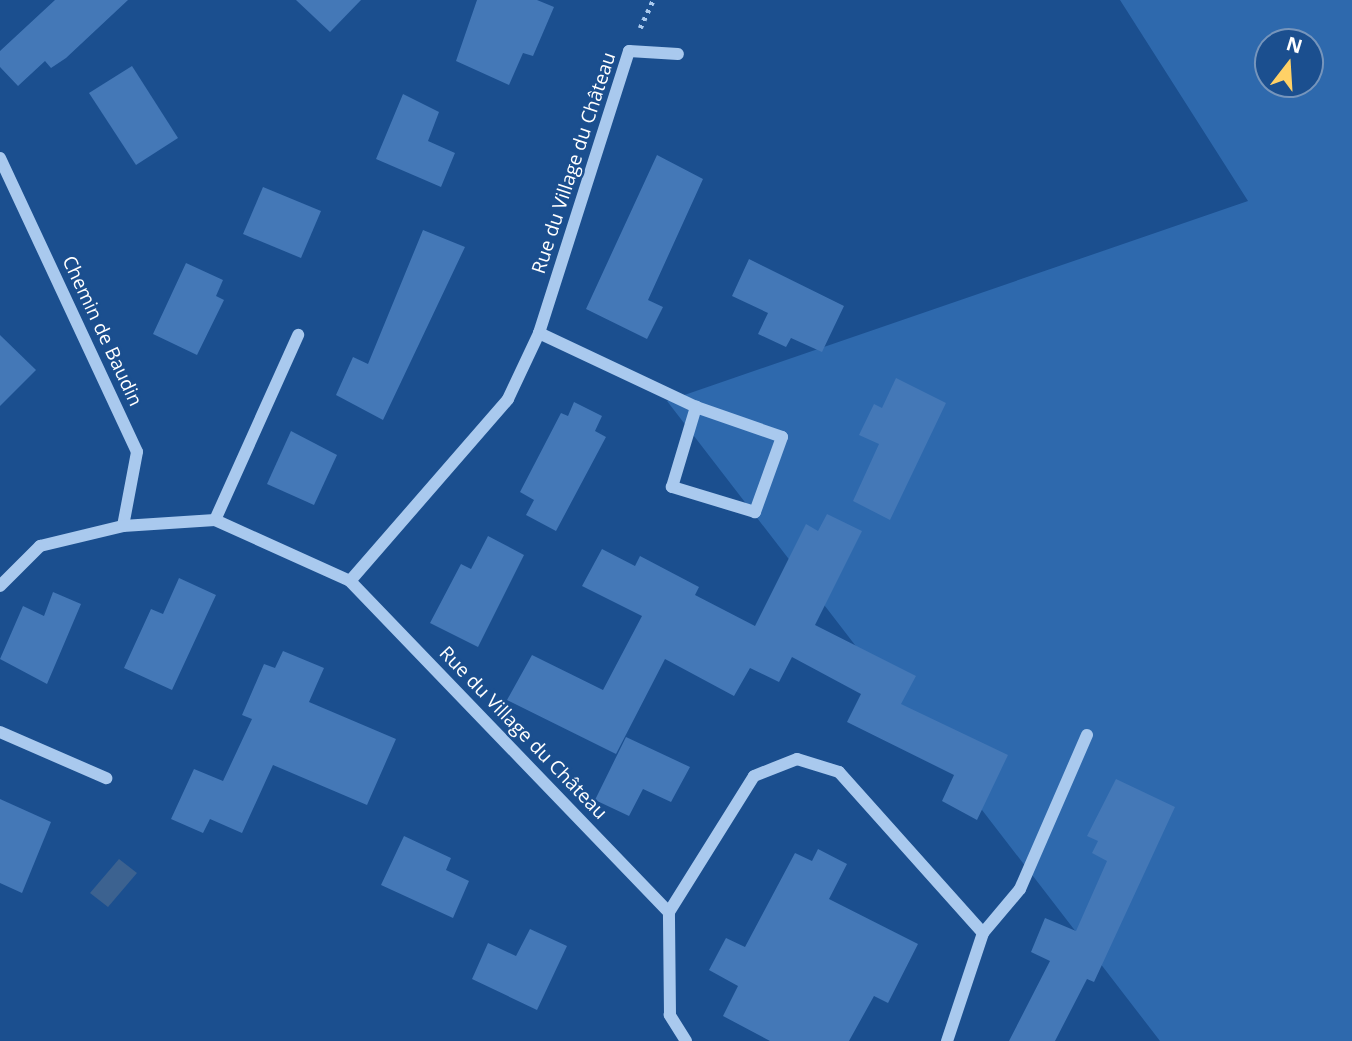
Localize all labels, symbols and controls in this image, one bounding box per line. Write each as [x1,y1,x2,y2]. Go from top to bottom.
north arrow [1254,28,1324,98]
text: N [1283,30,1306,60]
street label: Rue du Village du Château [527,49,621,277]
street label: Chemin de Baudin [57,252,147,410]
street label: Rue du Village du Château [434,642,612,824]

